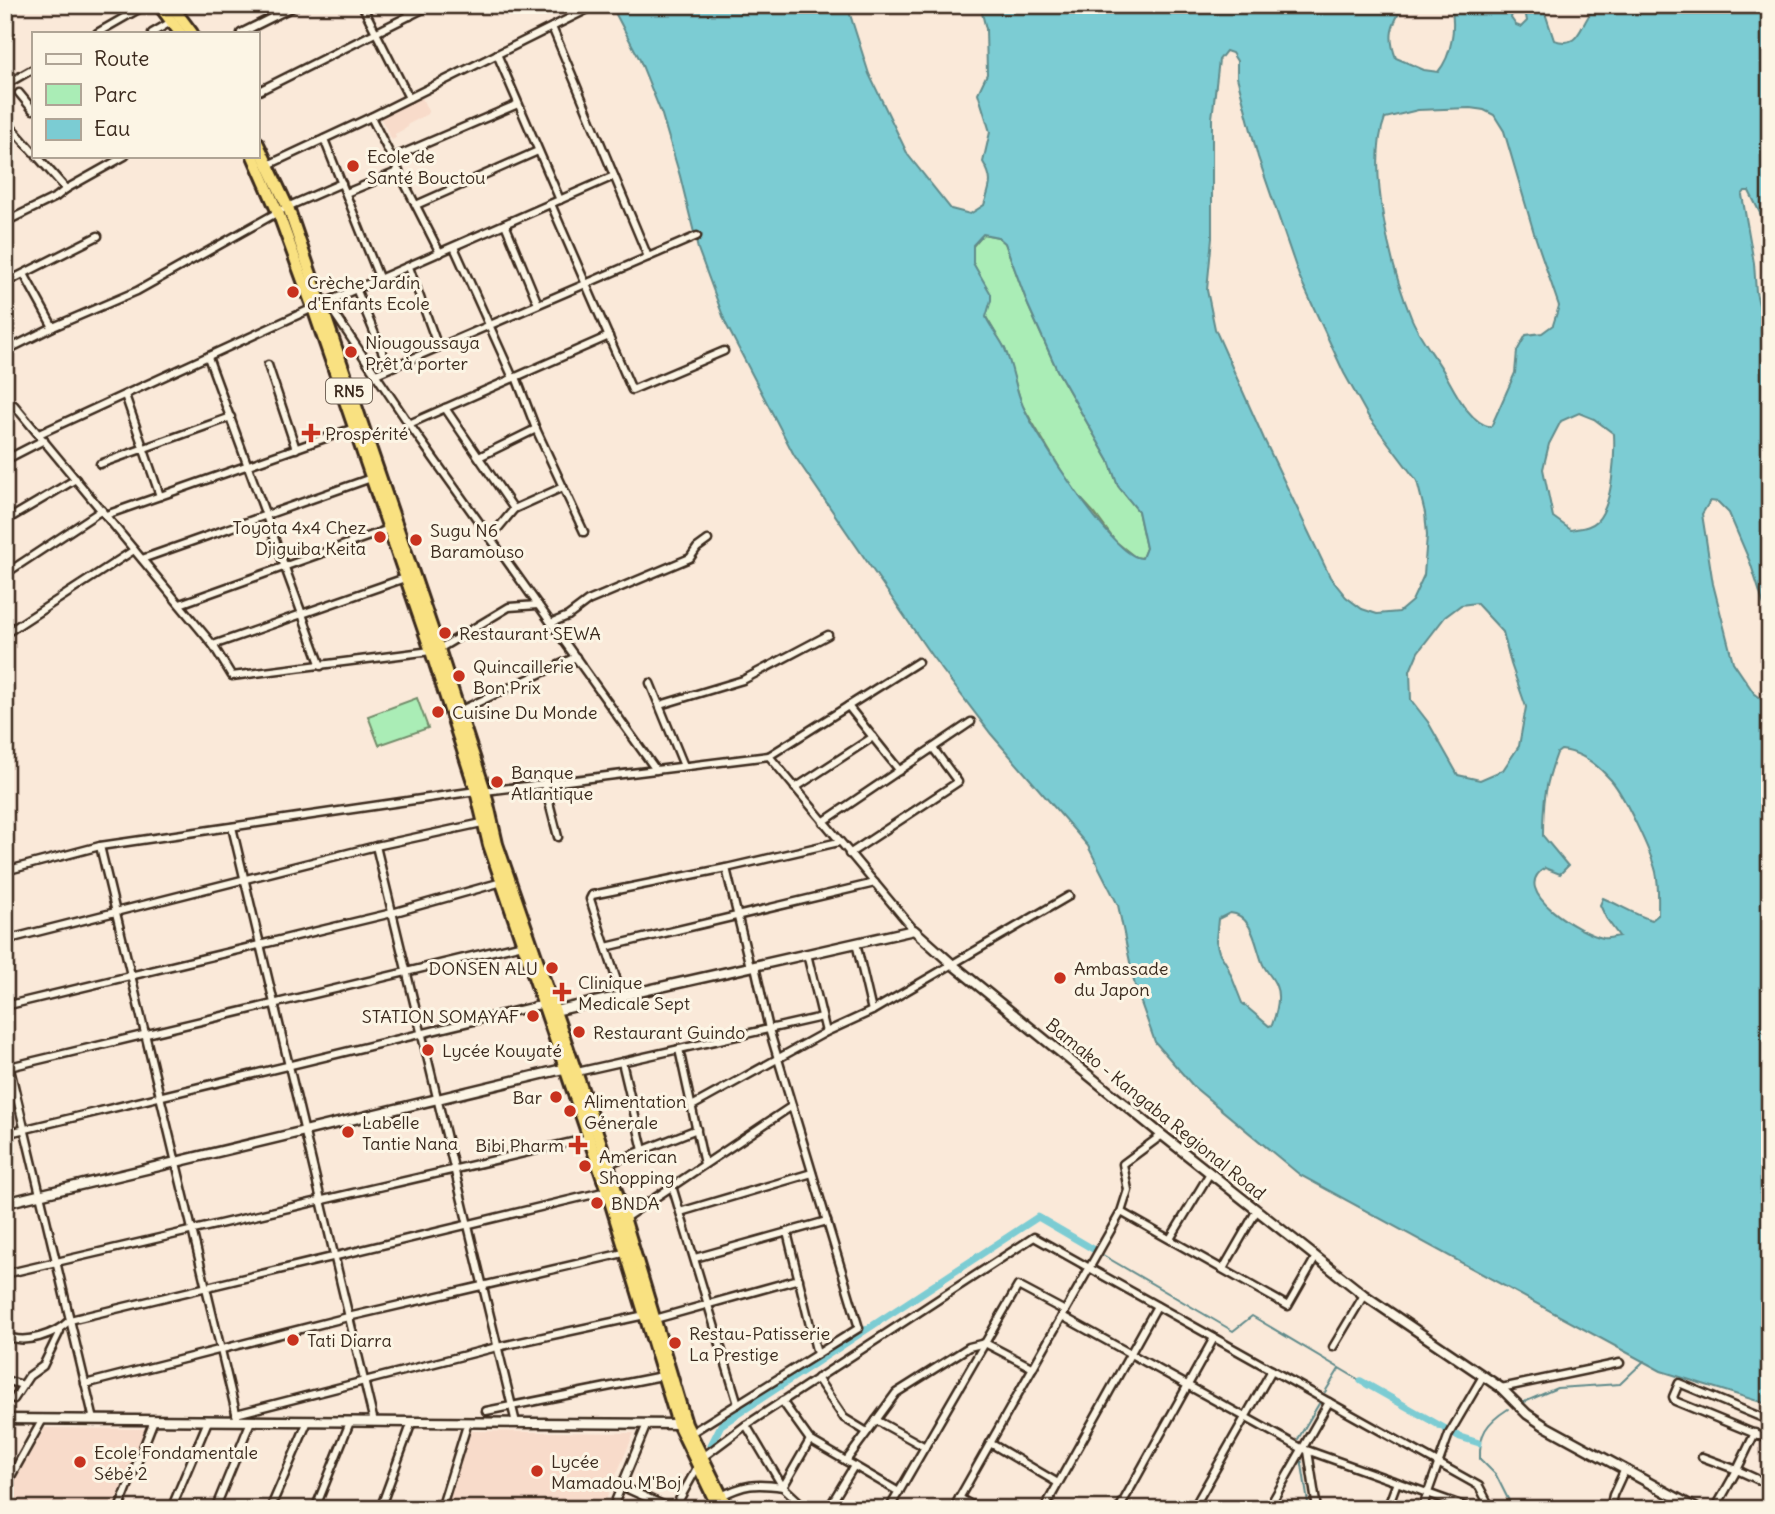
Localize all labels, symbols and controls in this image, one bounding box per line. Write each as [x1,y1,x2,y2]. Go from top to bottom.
legend [32,32,259,158]
text: Route [94,45,149,72]
text: Parc [94,81,137,108]
text: Eau [94,115,130,142]
place label: Ecole de Santé Bouctou [367,145,486,189]
marker: Ecole de Santé Bouctou [345,158,361,174]
place label: Crèche Jardin d'Enfants Ecole [307,271,430,315]
marker: Crèche Jardin d'Enfants Ecole [285,284,301,300]
place label: Niougoussaya Prêt à porter [365,331,480,375]
marker: Niougoussaya Prêt à porter [343,344,359,360]
road number: RN5 [326,378,372,404]
place label: Prospérité [325,422,408,445]
marker: Prospérité [303,425,319,441]
place label: Toyota 4x4 Chez Djiguiba Keita [233,516,366,560]
place label: Sugu N6 Baramouso [430,519,524,563]
marker: Toyota 4x4 Chez Djiguiba Keita [372,529,388,545]
marker: Sugu N6 Baramouso [408,532,424,548]
place label: Restaurant SEWA [459,622,601,645]
marker: Restaurant SEWA [437,625,453,641]
place label: Quincaillerie Bon Prix [473,655,574,699]
marker: Quincaillerie Bon Prix [451,668,467,684]
place label: Cuisine Du Monde [452,701,598,724]
marker: Cuisine Du Monde [430,704,446,720]
place label: Banque Atlantique [511,761,593,805]
marker: Banque Atlantique [489,774,505,790]
place label: DONSEN ALU [428,957,538,980]
place label: Ambassade du Japon [1074,957,1168,1001]
marker: DONSEN ALU [544,960,560,976]
marker: Ambassade du Japon [1052,970,1068,986]
place label: Clinique Medicale Sept [578,971,690,1015]
marker: Clinique Medicale Sept [552,982,572,1002]
place label: STATION SOMAYAF [362,1005,519,1028]
marker: STATION SOMAYAF [525,1008,541,1024]
street label: Bamako - Kangaba Regional Road [1041,1013,1271,1205]
place label: Restaurant Guindo [593,1021,745,1044]
marker: Restaurant Guindo [571,1024,587,1040]
place label: Lycée Kouyaté [442,1039,562,1062]
marker: Lycée Kouyaté [420,1042,436,1058]
place label: Bar [513,1086,543,1109]
marker: Bar [548,1089,564,1105]
place label: Alimentation Génerale [584,1090,686,1134]
marker: Alimentation Génerale [562,1103,578,1119]
place label: Labelle Tantie Nana [362,1111,458,1155]
marker: Labelle Tantie Nana [340,1124,356,1140]
place label: Bibi Pharm [475,1134,564,1157]
marker: Bibi Pharm [570,1137,586,1153]
place label: American Shopping [599,1145,677,1189]
marker: American Shopping [577,1158,593,1174]
place label: BNDA [611,1192,660,1215]
marker: BNDA [589,1195,605,1211]
place label: Restau-Patisserie La Prestige [689,1322,830,1366]
place label: Tati Diarra [307,1329,392,1352]
marker: Tati Diarra [285,1332,301,1348]
marker: Restau-Patisserie La Prestige [667,1335,683,1351]
place label: Ecole Fondamentale Sébé 2 [94,1441,258,1485]
place label: Lycée Mamadou M'Boj [551,1450,681,1494]
marker: Ecole Fondamentale Sébé 2 [72,1454,88,1470]
marker: Lycée Mamadou M'Boj [529,1463,545,1479]

